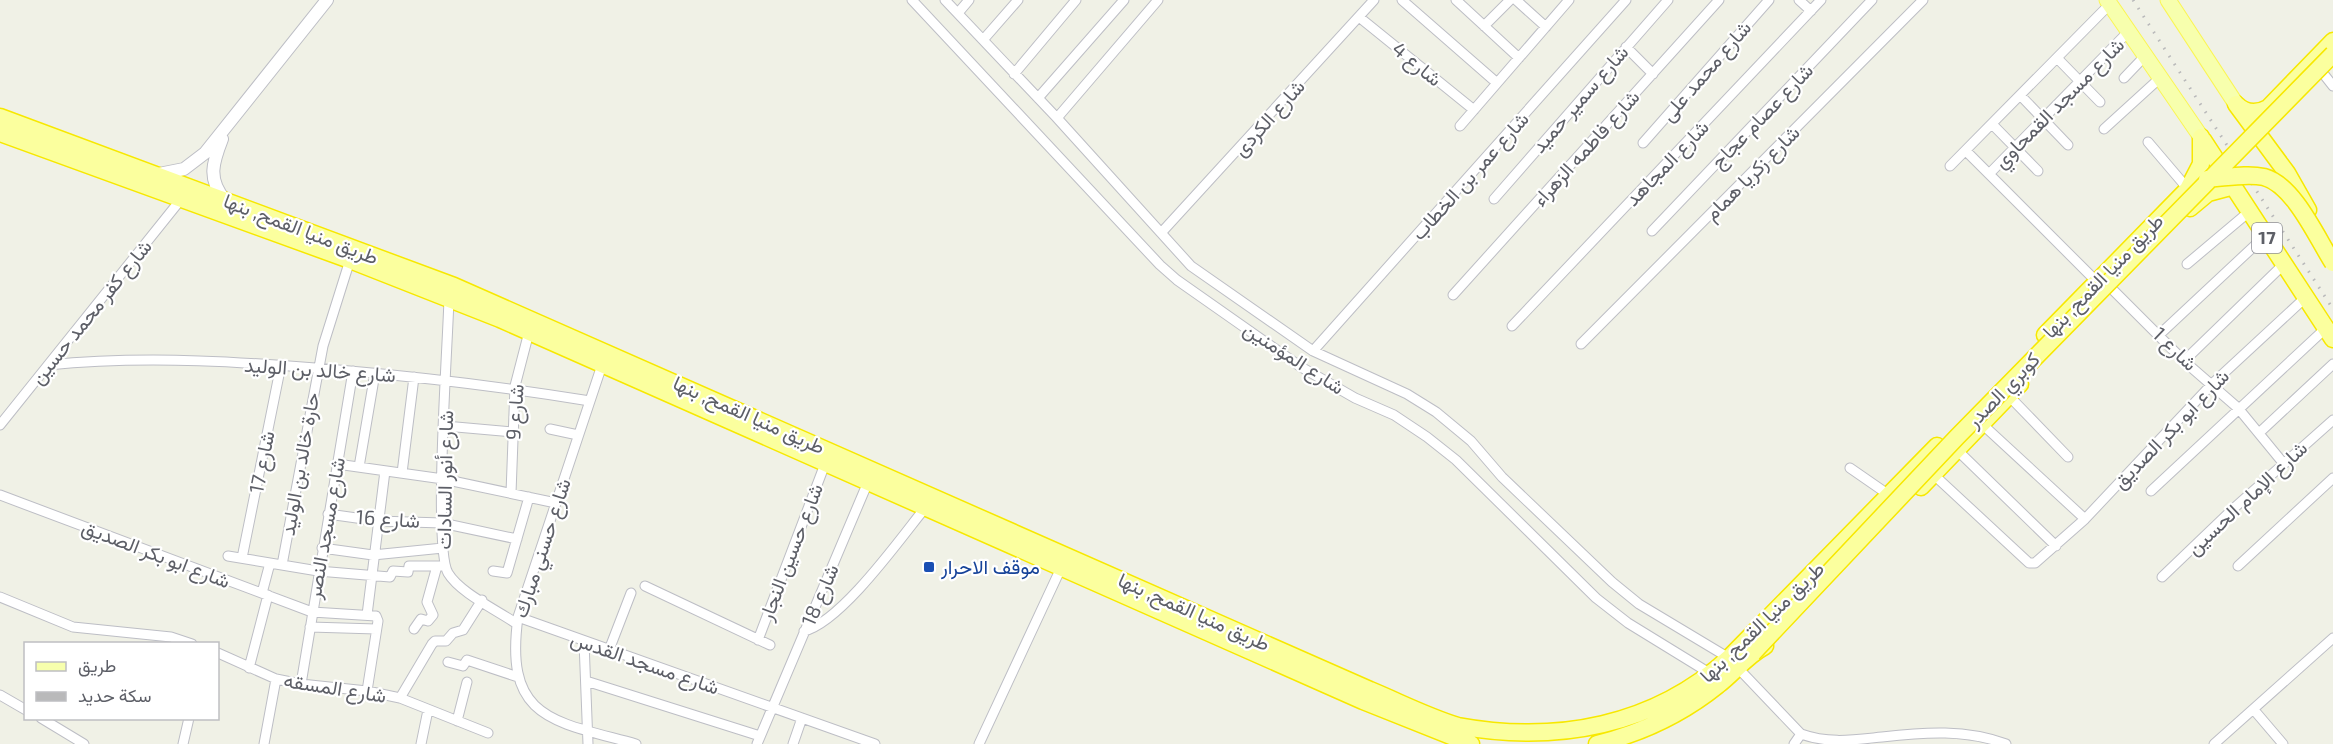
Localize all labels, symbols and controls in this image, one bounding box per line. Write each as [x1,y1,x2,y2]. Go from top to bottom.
street label: شارع محمد على [1655,15,1758,127]
street label: شارع مسجد القمحاوي [1988,32,2133,177]
street label: شارع 4 [1386,36,1447,93]
street label: شارع سمير حميد [1526,40,1635,159]
street label: شارع عصام عجاج [1705,58,1820,175]
street label: شارع الكردى [1228,74,1311,163]
street label: شارع فاطمه الزهراء [1527,84,1646,212]
street label: شارع عمر بن الخطاب [1406,106,1535,246]
street label: شارع المجاهد [1619,114,1715,212]
street label: شارع زكريا همام [1699,120,1806,227]
street label: طريق منيا القمح, بنها [220,188,382,271]
street label: طريق منيا القمح, بنها [2037,208,2170,345]
road number: 17 [2252,223,2282,253]
street label: شارع كفر محمد حسين [25,234,158,390]
street label: شارع المؤمنين [1238,316,1349,401]
street label: شارع 1 [2146,321,2203,377]
street label: كوبري الصدر [1960,347,2048,437]
street label: شارع خالد بن الوليد [243,352,397,389]
street label: شارع ابو بكر الصديق [2107,364,2236,495]
street label: طريق منيا القمح, بنها [669,370,829,461]
street label: شارع 9 [500,383,531,441]
street label: حارة خالد بن الوليد [275,390,325,538]
street label: شارع أنور السادات [431,410,460,550]
street label: شارع 17 [243,429,282,496]
street label: شارع الإمام الحسين [2181,435,2314,562]
street label: شارع مسجد النصر [301,455,352,602]
street label: شارع حسني مبارك [507,475,581,622]
street label: شارع حسين النجار [753,480,830,625]
street label: شارع 16 [355,504,421,535]
street label: شارع ابو بكر الصديق [78,514,234,595]
place label: موقف الاحرار [940,554,1040,580]
street label: طريق منيا القمح, بنها [1694,556,1831,689]
street label: شارع 18 [795,560,846,630]
marker: موقف الاحرار [922,560,936,574]
street label: طريق منيا القمح, بنها [1114,567,1274,658]
street label: شارع مسجد القدس [567,625,723,702]
legend [24,642,219,720]
text: طريق [78,654,116,677]
street label: شارع المسقه [282,667,388,710]
text: سكة حديد [78,684,152,706]

